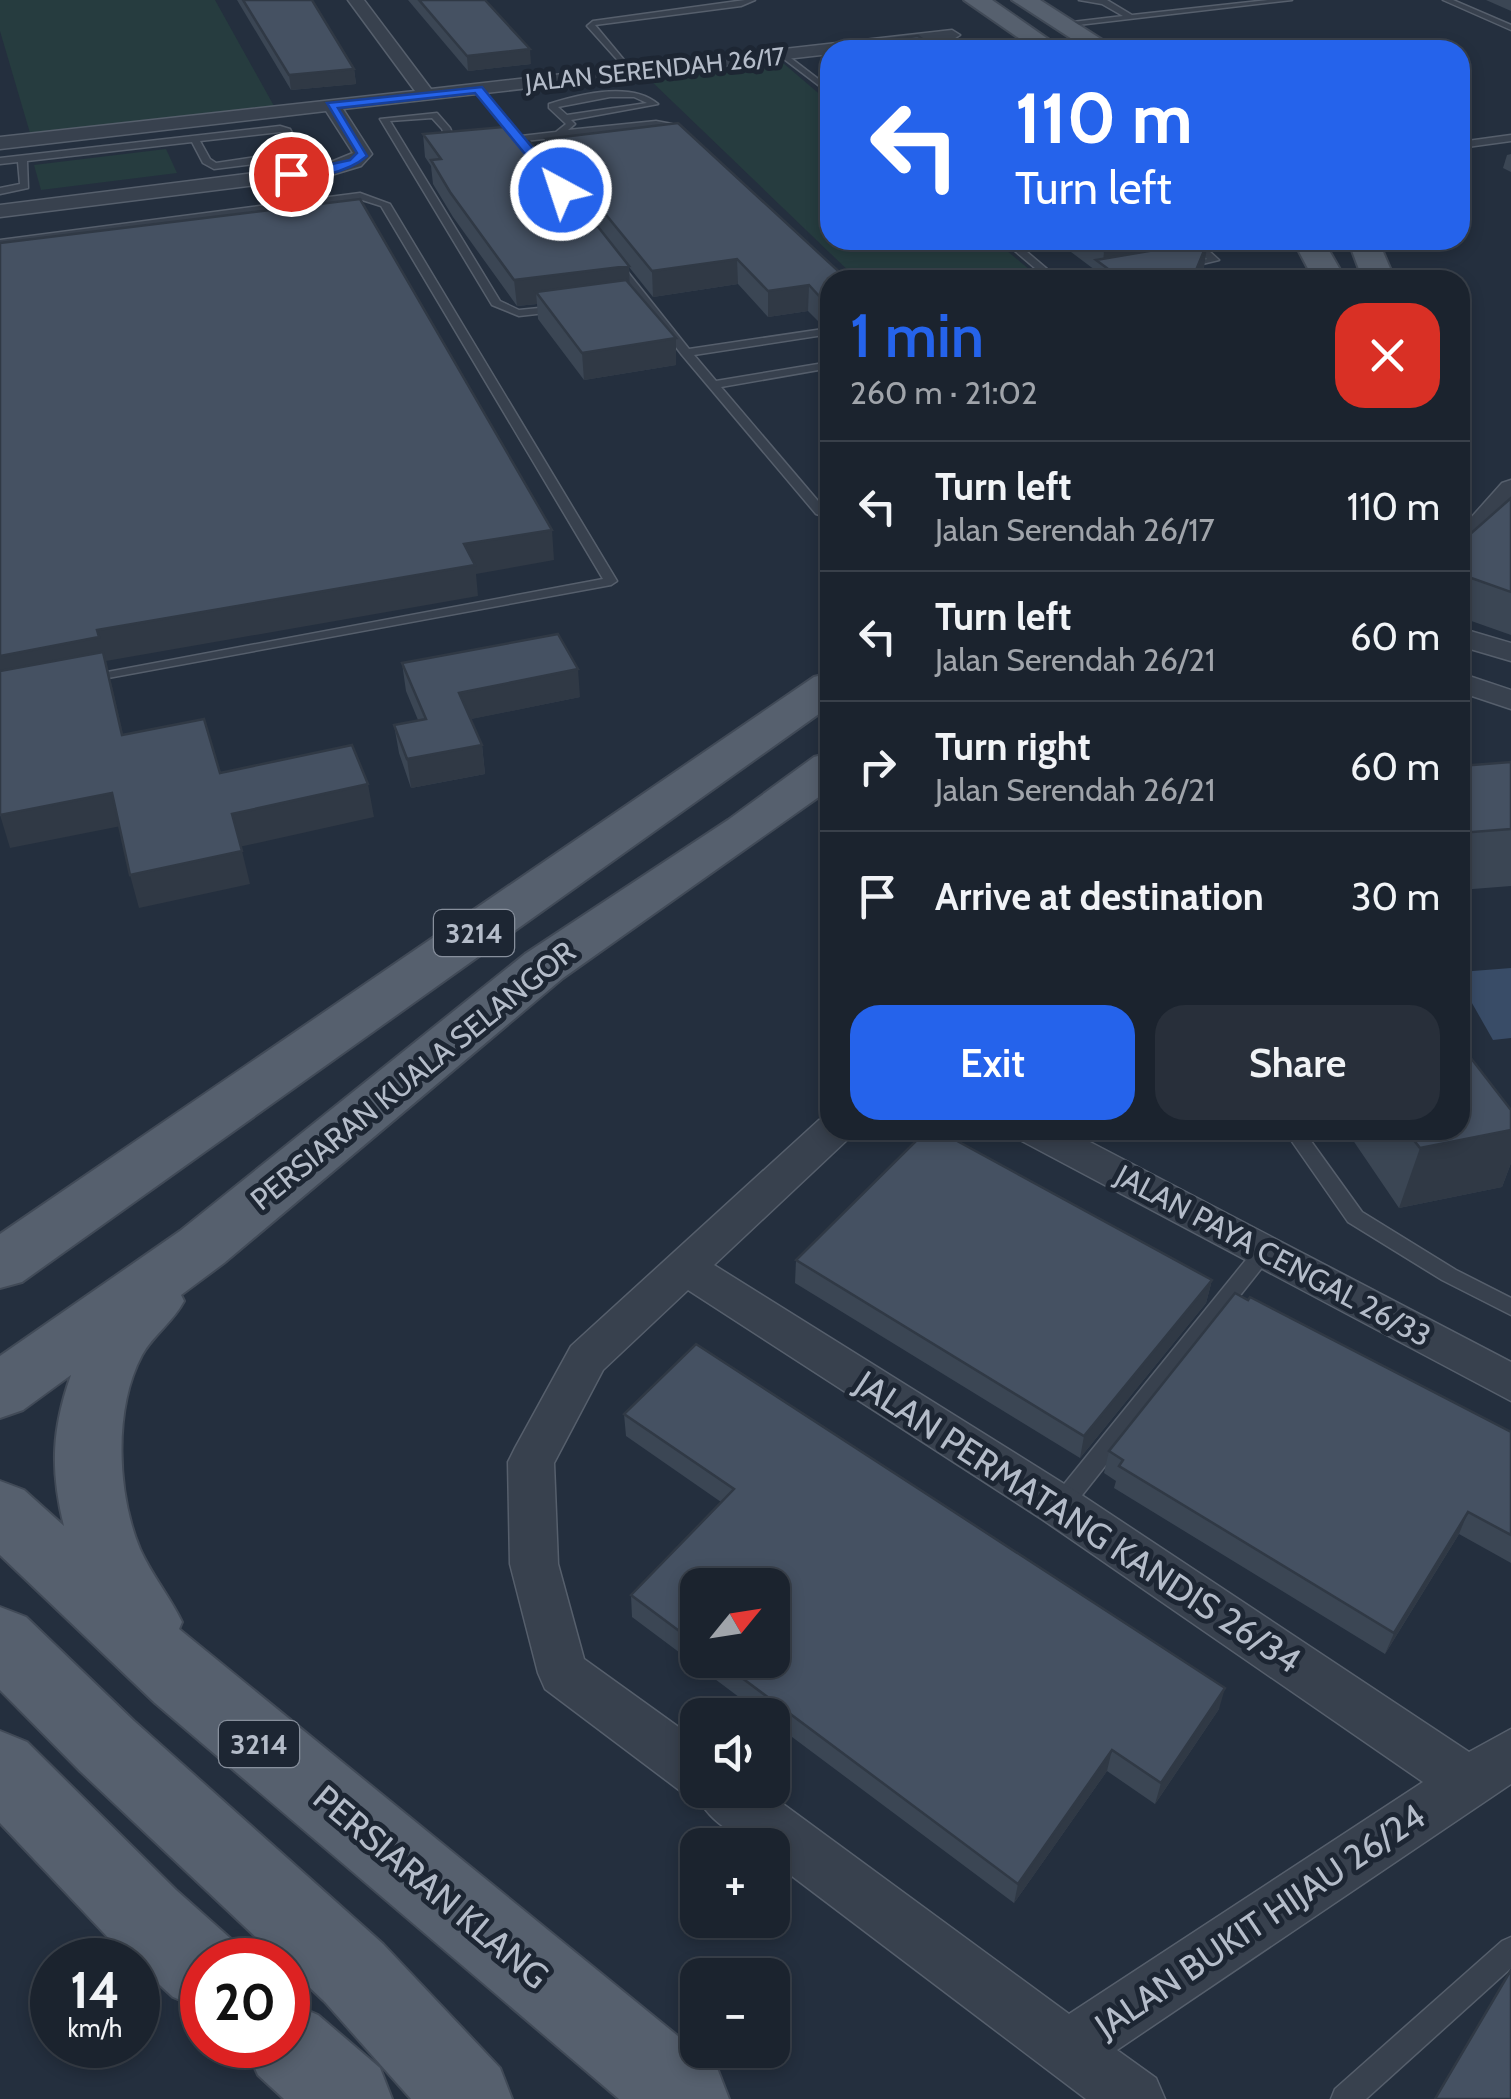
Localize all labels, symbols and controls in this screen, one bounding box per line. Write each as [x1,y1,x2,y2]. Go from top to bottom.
street label: JALAN SERENDAH 26/17 [523,40,787,98]
text: 110 m [1015,75,1193,161]
icon: left [850,80,980,210]
pin [249,132,334,217]
position arrow [509,138,613,242]
icon: arrive [264,147,319,202]
text: Turn left [1015,161,1172,215]
text: 1 min [850,299,984,372]
button: close [1335,303,1440,408]
text: 260 m · 21:02 [850,373,1038,412]
text: Turn left [935,463,1071,510]
icon: left [850,479,905,534]
text: 110 m [1347,483,1440,530]
text: Jalan Serendah 26/17 [935,510,1215,549]
text: Turn left [935,593,1071,640]
icon: left [850,609,905,664]
text: 60 m [1350,613,1440,660]
text: Jalan Serendah 26/21 [935,640,1215,679]
text: Turn right [935,723,1091,770]
icon: right [850,739,905,794]
text: 60 m [1350,743,1440,790]
text: Jalan Serendah 26/21 [935,770,1215,809]
icon: arrive [850,869,905,924]
text: Arrive at destination [935,873,1264,920]
text: 30 m [1351,873,1440,920]
road number: 3214 [434,910,514,956]
street label: PERSIARAN KUALA SELANGOR [243,933,582,1218]
button: Exit [850,1005,1135,1120]
button: Share [1155,1005,1440,1120]
street label: JALAN PAYA CENGAL 26/33 [1108,1156,1437,1354]
street label: JALAN PERMATANG KANDIS 26/34 [847,1361,1309,1682]
north arrow [680,1568,790,1678]
map controls [680,1568,790,2068]
button: sound [680,1698,790,1808]
road number: 3214 [219,1721,299,1767]
street label: PERSIARAN KLANG [305,1776,558,1997]
street label: JALAN BUKIT HIJAU 26/24 [1086,1794,1433,2048]
button: + [680,1828,790,1938]
speed limit sign: 20 [180,1938,310,2068]
button: − [680,1958,790,2068]
text: 14 [70,1960,120,2021]
text: km/h [68,2013,122,2043]

